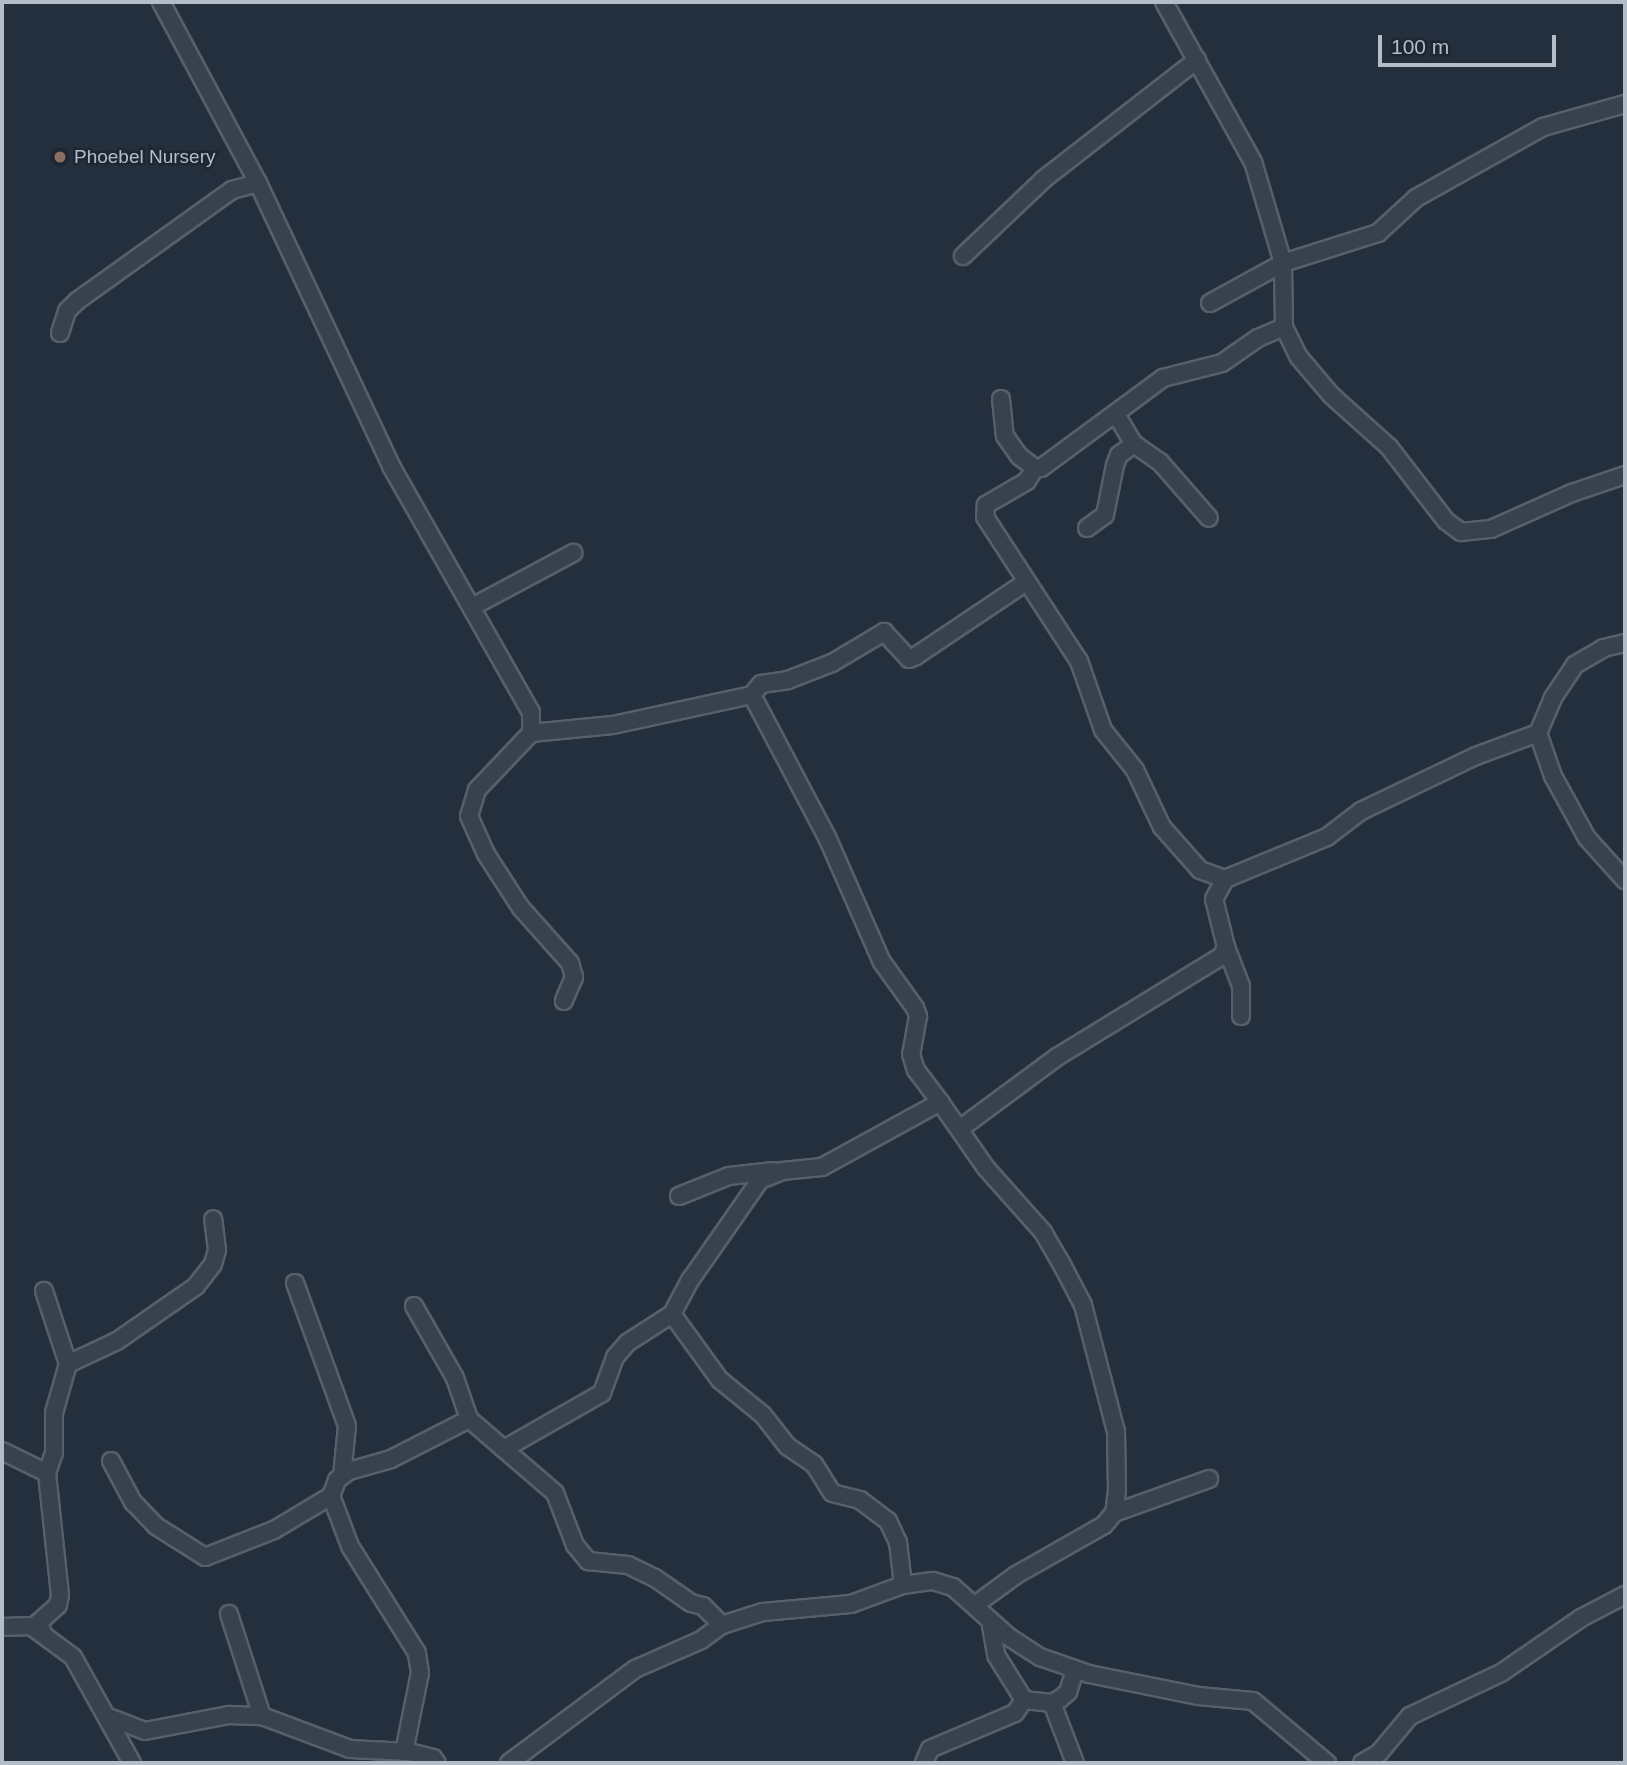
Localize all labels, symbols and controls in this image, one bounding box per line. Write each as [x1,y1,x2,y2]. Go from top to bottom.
scale bar [1382,21,1560,65]
text: 100 m [1391,35,1449,58]
place label: Phoebel Nursery [74,146,216,168]
marker: Phoebel Nursery [52,149,68,165]

